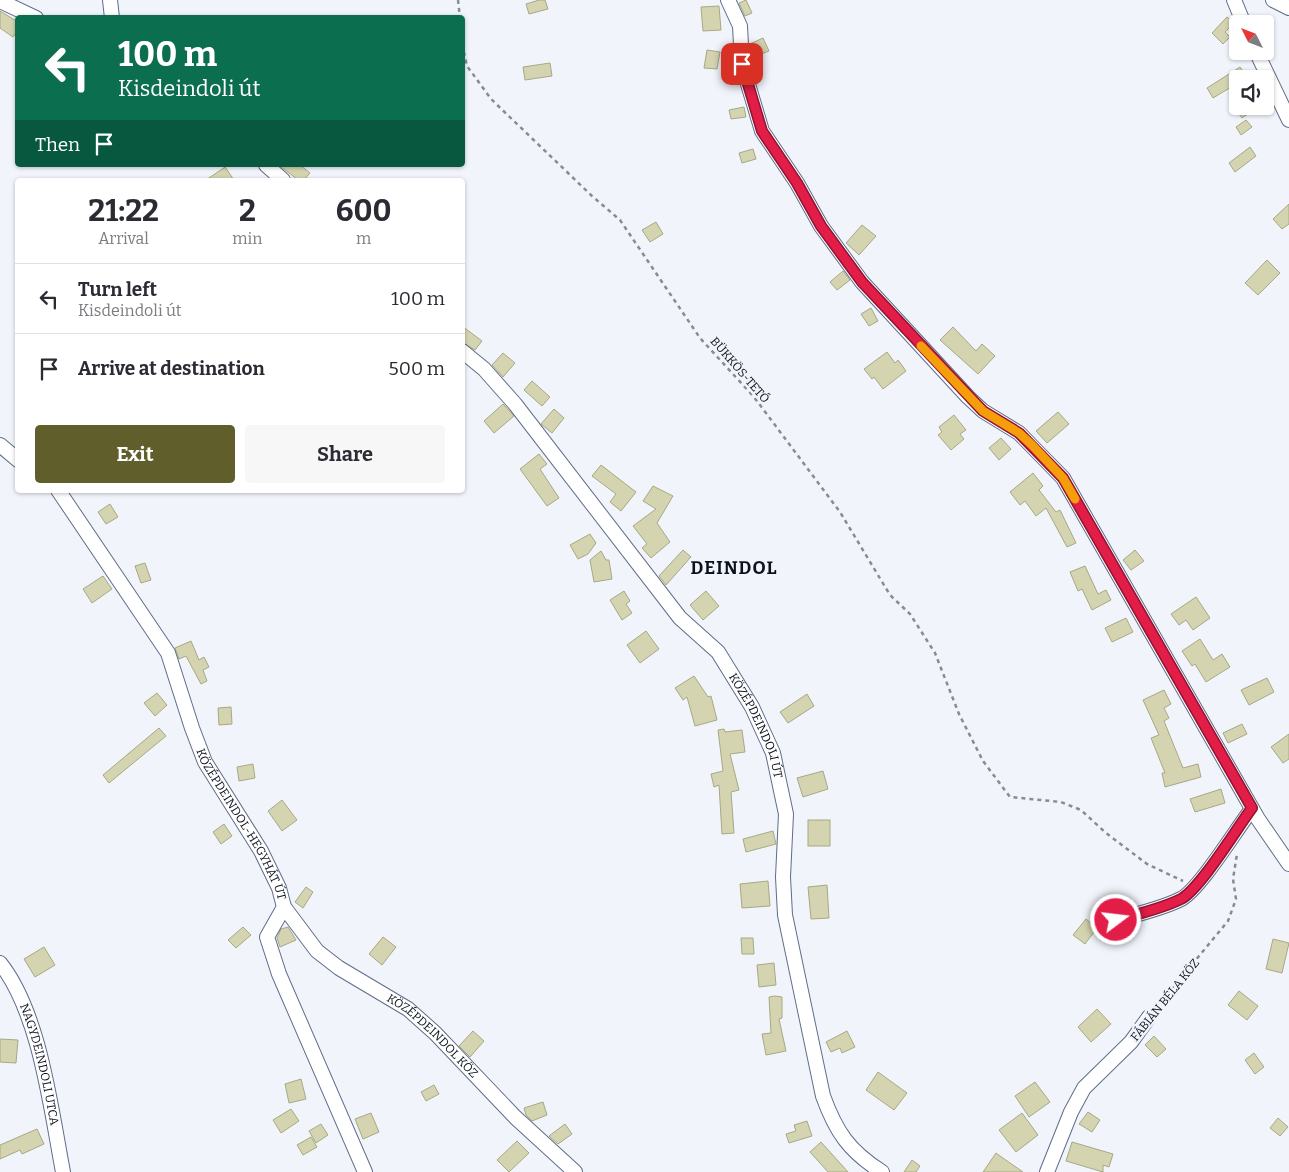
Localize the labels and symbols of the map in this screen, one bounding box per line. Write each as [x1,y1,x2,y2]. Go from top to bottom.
north arrow [1229,15,1274,60]
pin [721,43,763,85]
street label: BÜKKÖS-TETŐ [708,334,773,406]
district label: DEINDOL [690,557,778,579]
street label: KÖZÉPDEINDOLI ÚT [726,671,785,780]
street label: KÖZÉPDEINDOL-HEGYHÁT ÚT [194,747,289,901]
position arrow [1089,893,1141,945]
street label: FÁBIÁN BÉLA KÖZ [1127,956,1202,1044]
street label: KÖZÉPDEINDOL KÖZ [384,991,481,1081]
street label: NAGYDEINDOLI UTCA [17,1001,62,1127]

